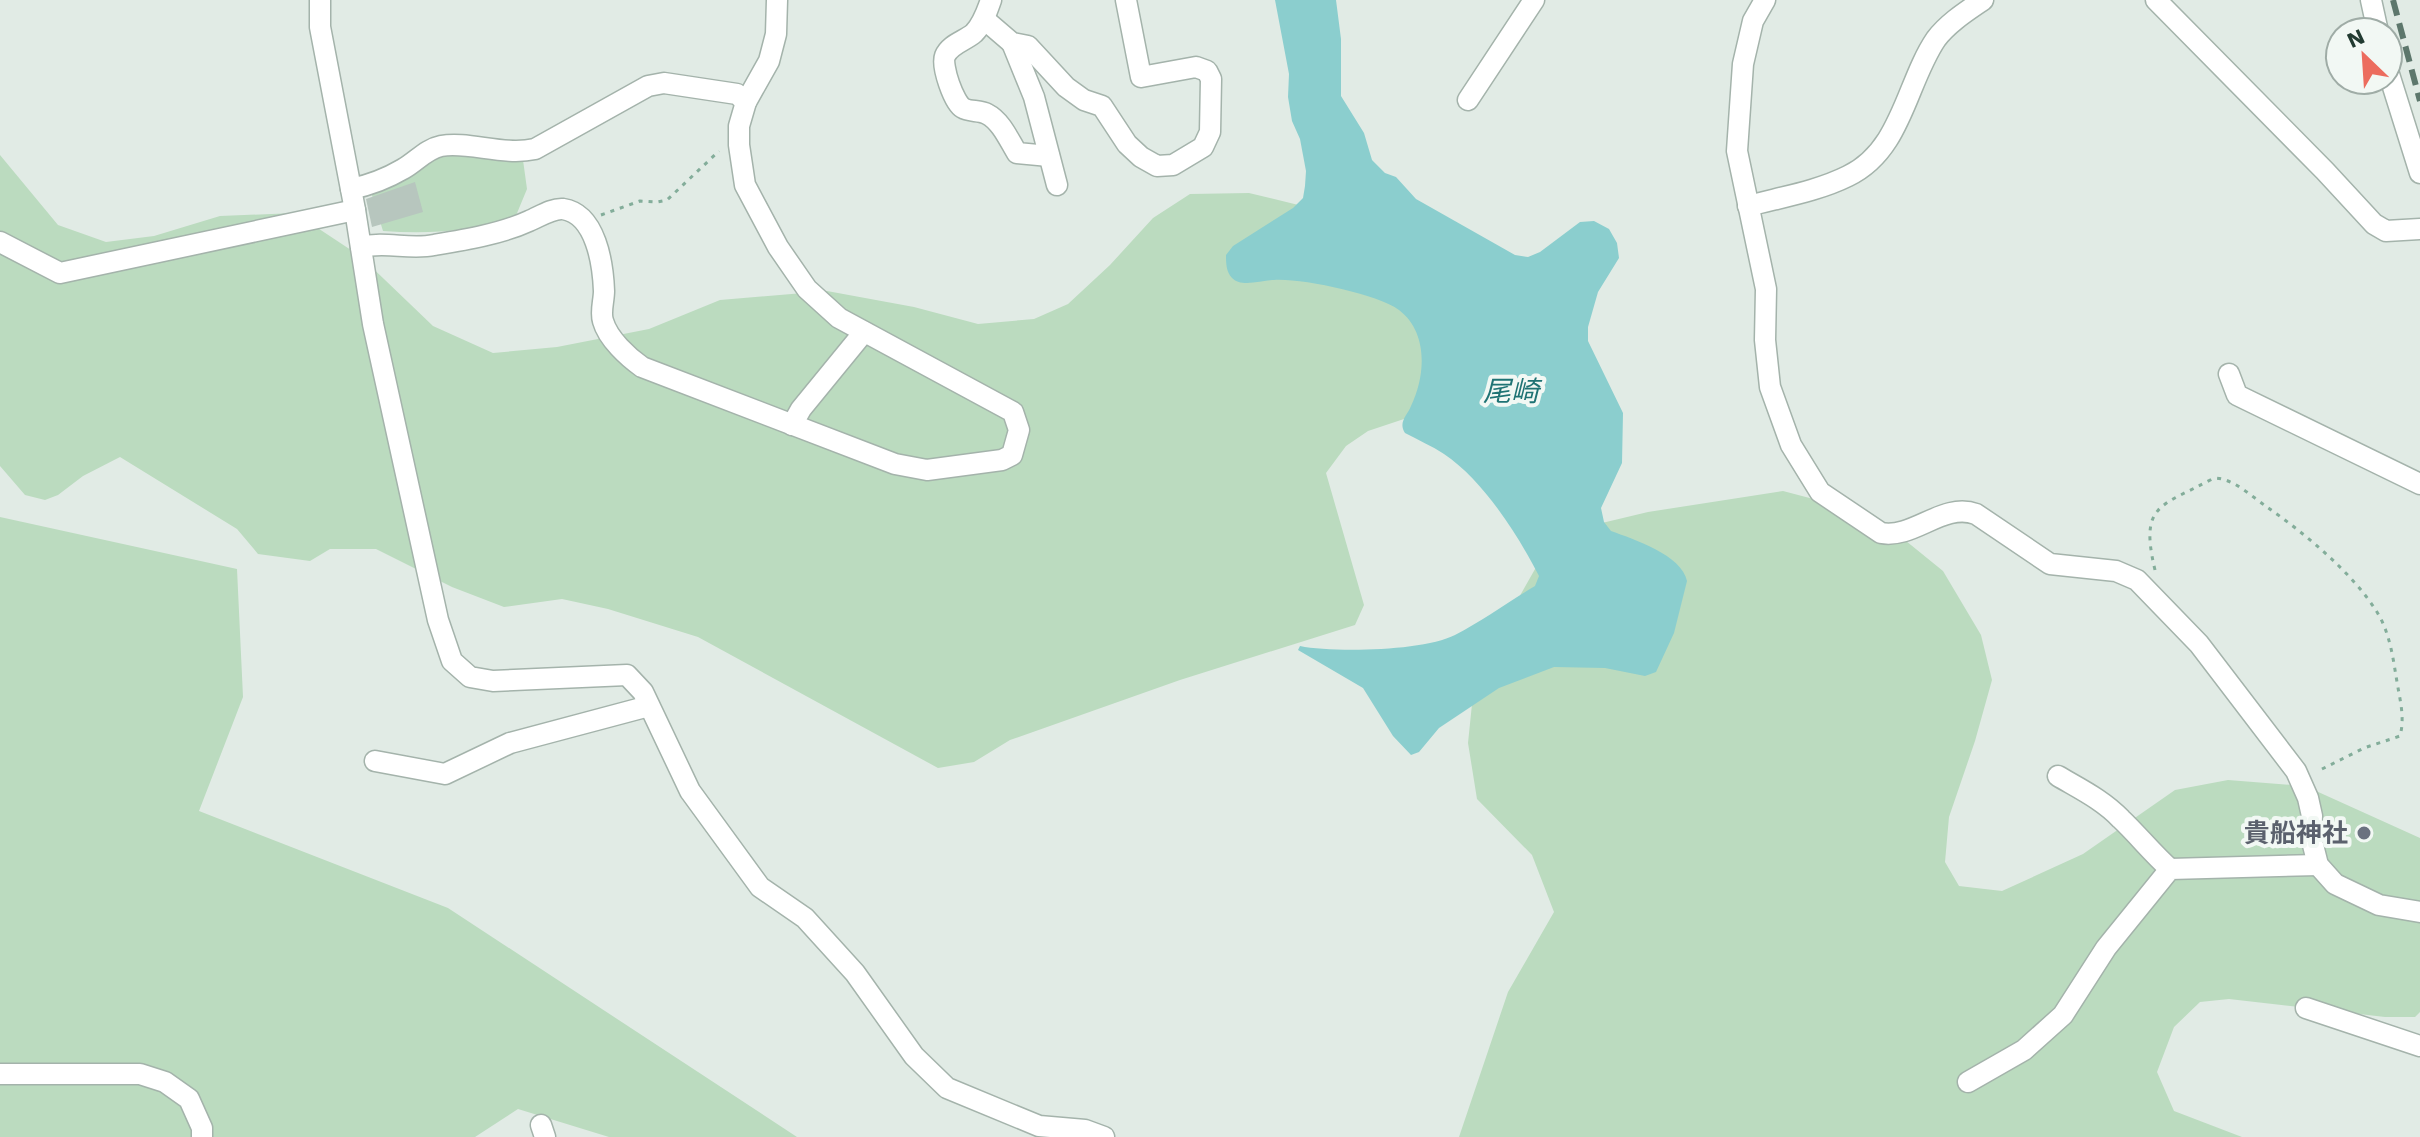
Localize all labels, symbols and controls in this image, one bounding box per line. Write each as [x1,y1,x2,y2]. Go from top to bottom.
north arrow [2324,16,2404,96]
text: N [2343,24,2368,53]
water label: 尾崎 [1483,375,1543,408]
place label: 貴船神社 [2244,818,2348,848]
marker: 貴船神社 [2355,824,2373,842]

